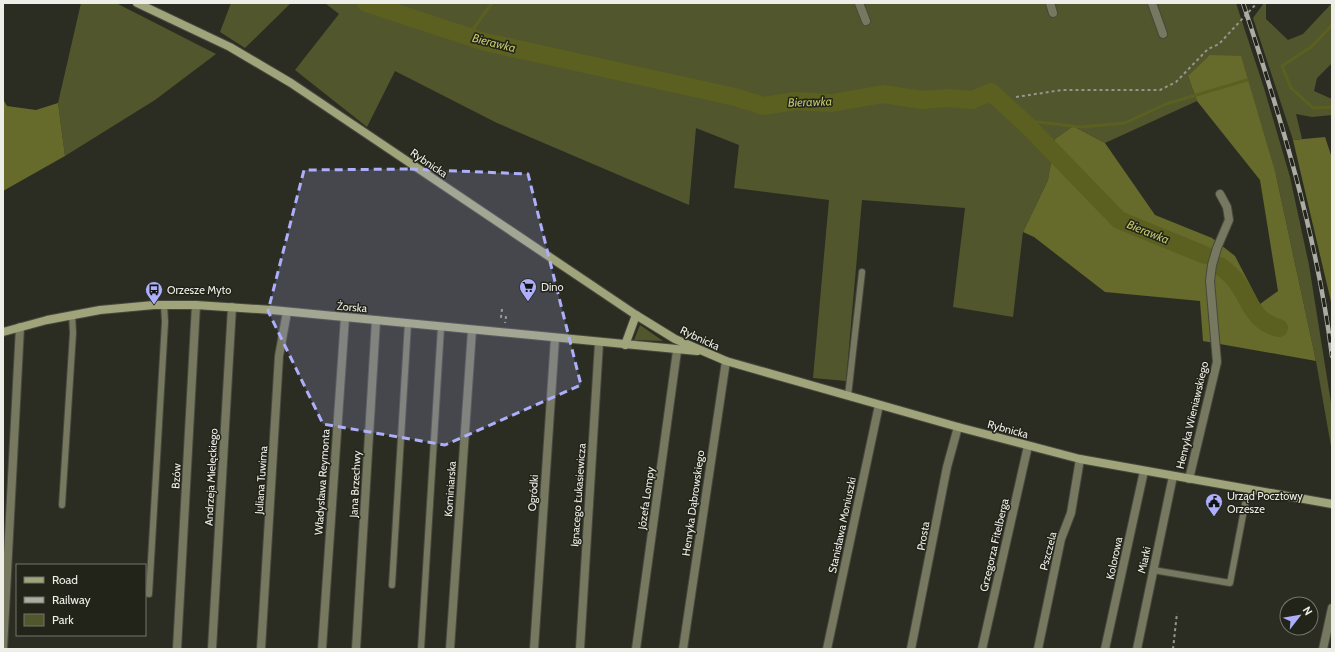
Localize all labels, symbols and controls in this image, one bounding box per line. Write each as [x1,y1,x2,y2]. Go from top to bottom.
water label: Bierawka [471,30,517,55]
water label: Bierawka [788,93,832,110]
street label: Rybnicka [408,145,451,181]
water label: Bierawka [1125,216,1172,247]
supermarket icon: Dino [518,277,538,302]
bus stop icon: Orzesze Myto [144,280,164,305]
place label: Dino [541,280,563,294]
place label: Orzesze Myto [167,283,231,297]
street label: Żorska [336,299,368,315]
street label: Rybnicka [678,323,723,353]
street label: Henryka Wieniawskiego [1173,360,1211,470]
street label: Rybnicka [986,417,1031,441]
street label: Andrzeja Mielęckiego [201,428,221,526]
street label: Władysława Reymonta [311,428,333,535]
street label: Ignacego Łukasiewicza [567,442,589,547]
street label: Juliana Tuwima [252,445,270,516]
street label: Henryka Dąbrowskiego [679,449,707,557]
street label: Jana Brzechwy [346,450,364,519]
street label: Kominiarska [441,460,459,517]
street label: Bzów [168,463,184,489]
street label: Józefa Lompy [635,465,657,531]
street label: Ogródki [525,474,541,512]
street label: Stanisława Moniuszki [825,476,859,574]
place label: Urząd Pocztowy Orzesze [1227,489,1303,516]
public building icon: Urząd Pocztowy Orzesze [1204,492,1224,517]
street label: Grzegorza Fitelberga [976,496,1012,593]
street label: Prosta [914,520,933,552]
street label: Pszczela [1036,530,1060,572]
street label: Kolorowa [1103,535,1125,581]
street label: Miarki [1134,545,1154,575]
legend [16,564,146,636]
text: Road [52,572,78,587]
text: Railway [52,592,90,607]
north arrow [1279,596,1319,636]
text: N [1300,604,1316,618]
text: Park [52,612,74,627]

